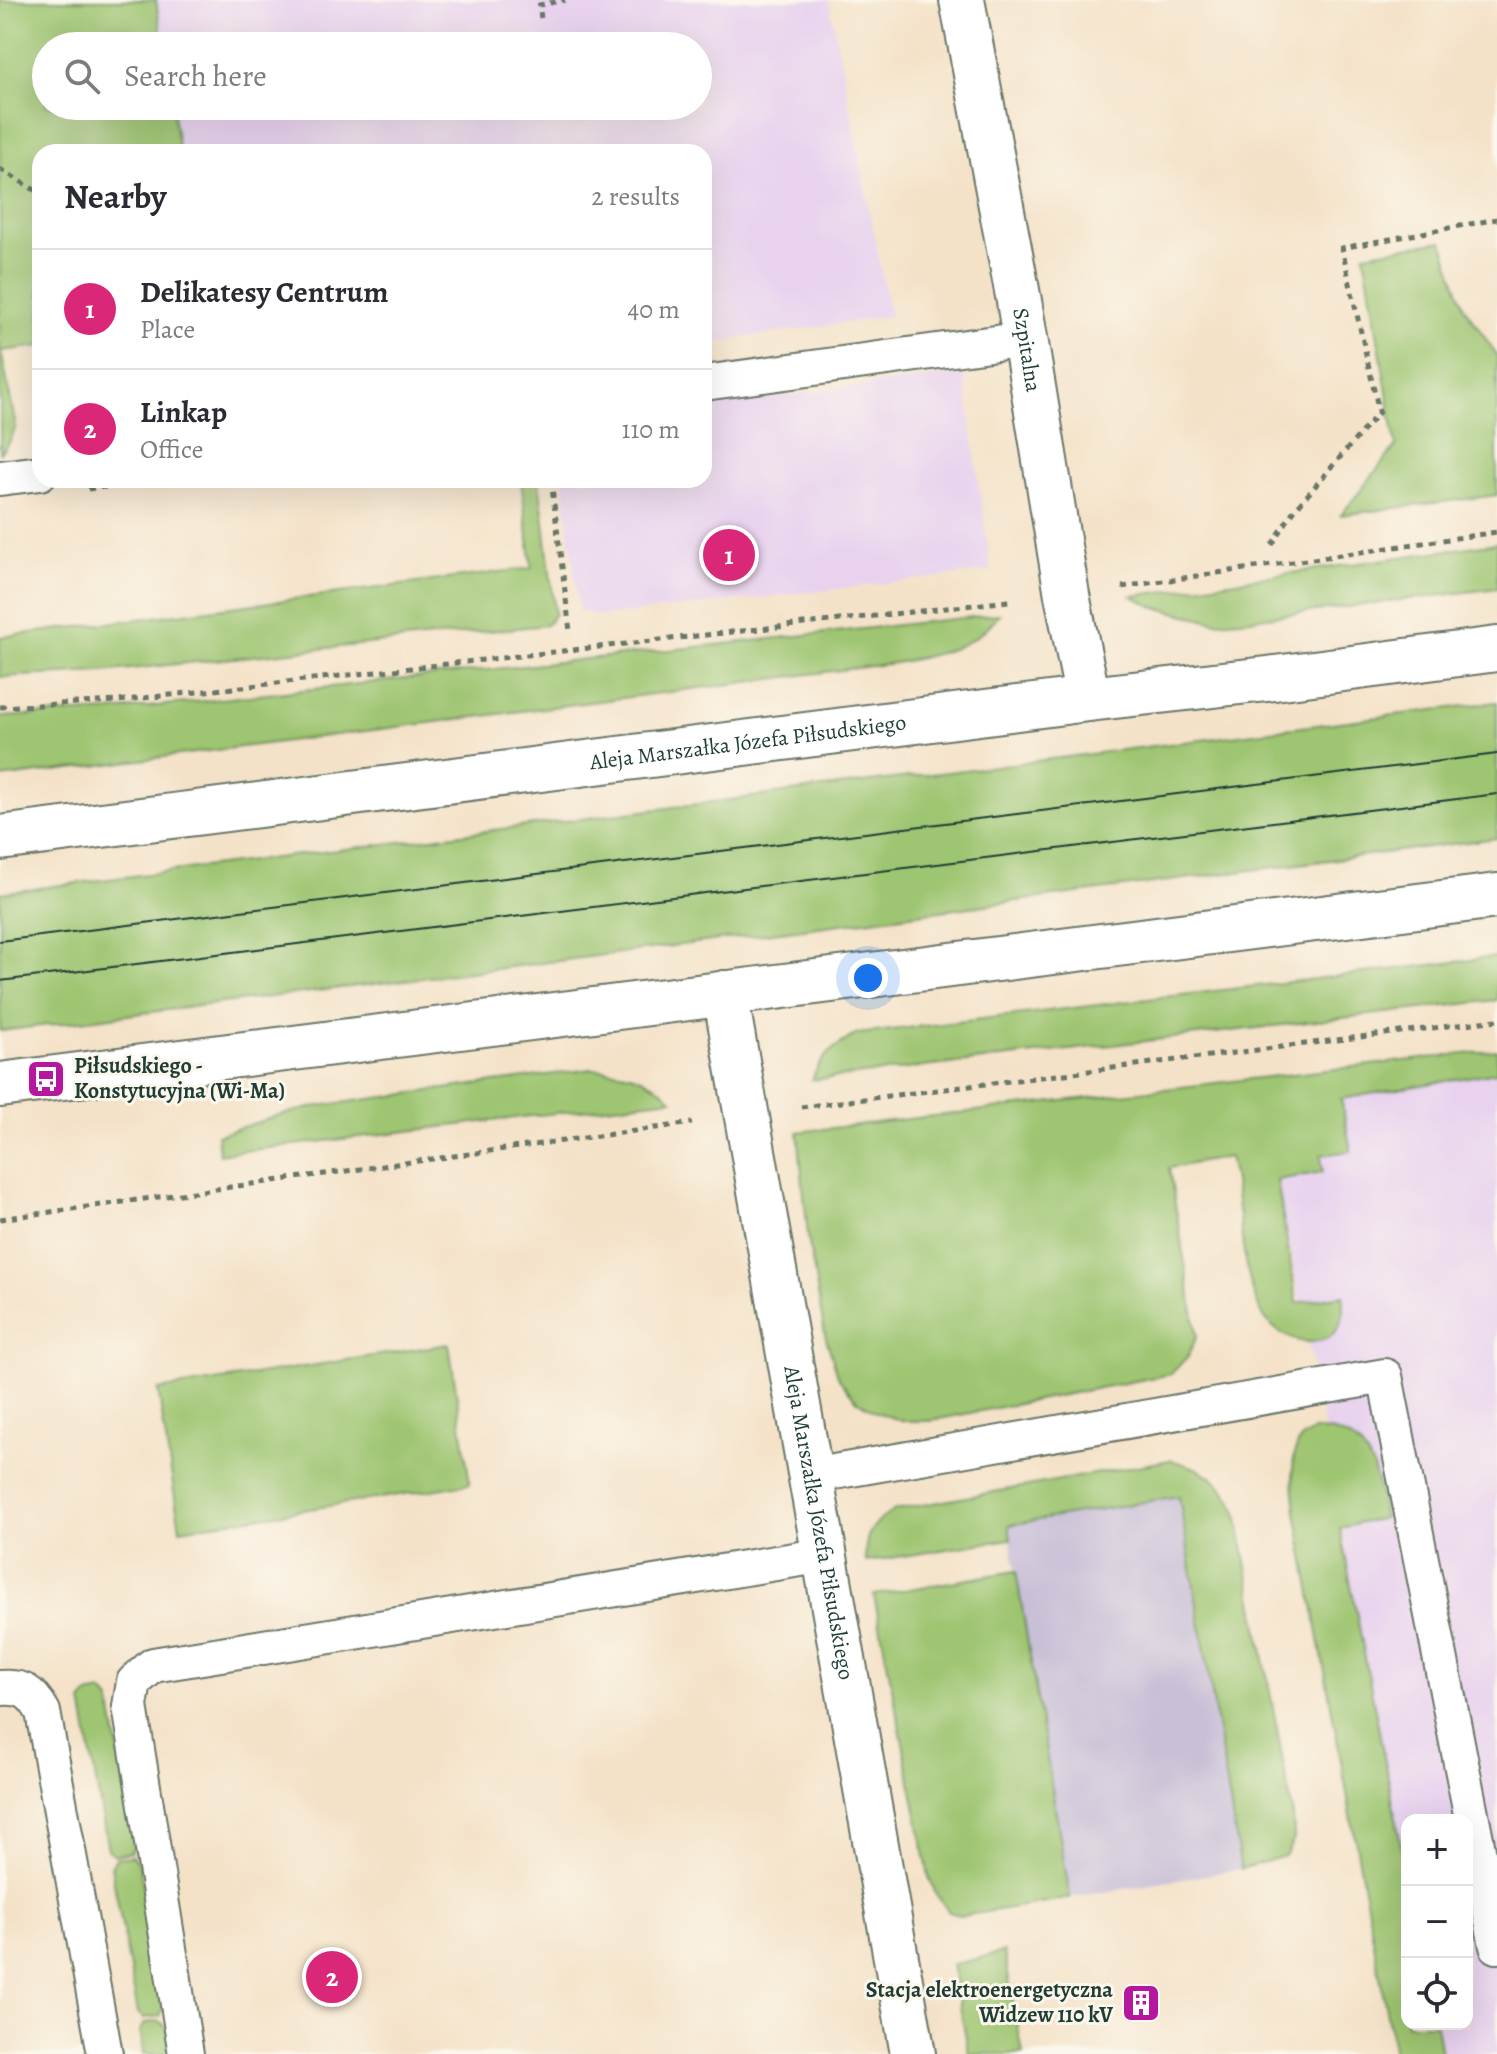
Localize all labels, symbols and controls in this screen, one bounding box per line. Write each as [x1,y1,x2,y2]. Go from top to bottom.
search box [32,32,712,120]
icon: search [60,54,104,98]
text: Search here [124,56,267,96]
text: Nearby [64,173,167,220]
text: 2 results [591,179,680,214]
text: Delikatesy Centrum [140,272,388,312]
text: 1 [85,292,95,327]
text: 40 m [628,292,680,327]
street label: Szpitalna [1005,306,1049,395]
text: Place [140,312,195,347]
text: Linkap [140,392,227,432]
text: 2 [84,412,96,447]
text: 110 m [622,412,680,447]
text: Office [140,432,203,467]
pin: 1 [703,525,755,585]
street label: Aleja Marszałka Józefa Piłsudskiego [587,707,908,778]
your location [848,958,888,998]
place label: Piłsudskiego - Konstytucyjna (Wi-Ma) [74,1051,285,1106]
bus stop icon: Piłsudskiego - Konstytucyjna (Wi-Ma) [25,1058,67,1100]
street label: Aleja Marszałka Józefa Piłsudskiego [776,1362,861,1682]
map controls [1401,1814,1473,2030]
button: + [1401,1814,1473,1886]
button: − [1401,1886,1473,1958]
pin: 2 [306,1947,358,2007]
button: locate [1401,1958,1473,2030]
place label: Stacja elektroenergetyczna Widzew 110 kV [866,1975,1113,2030]
building icon: Stacja elektroenergetyczna Widzew 110 kV [1120,1982,1162,2024]

